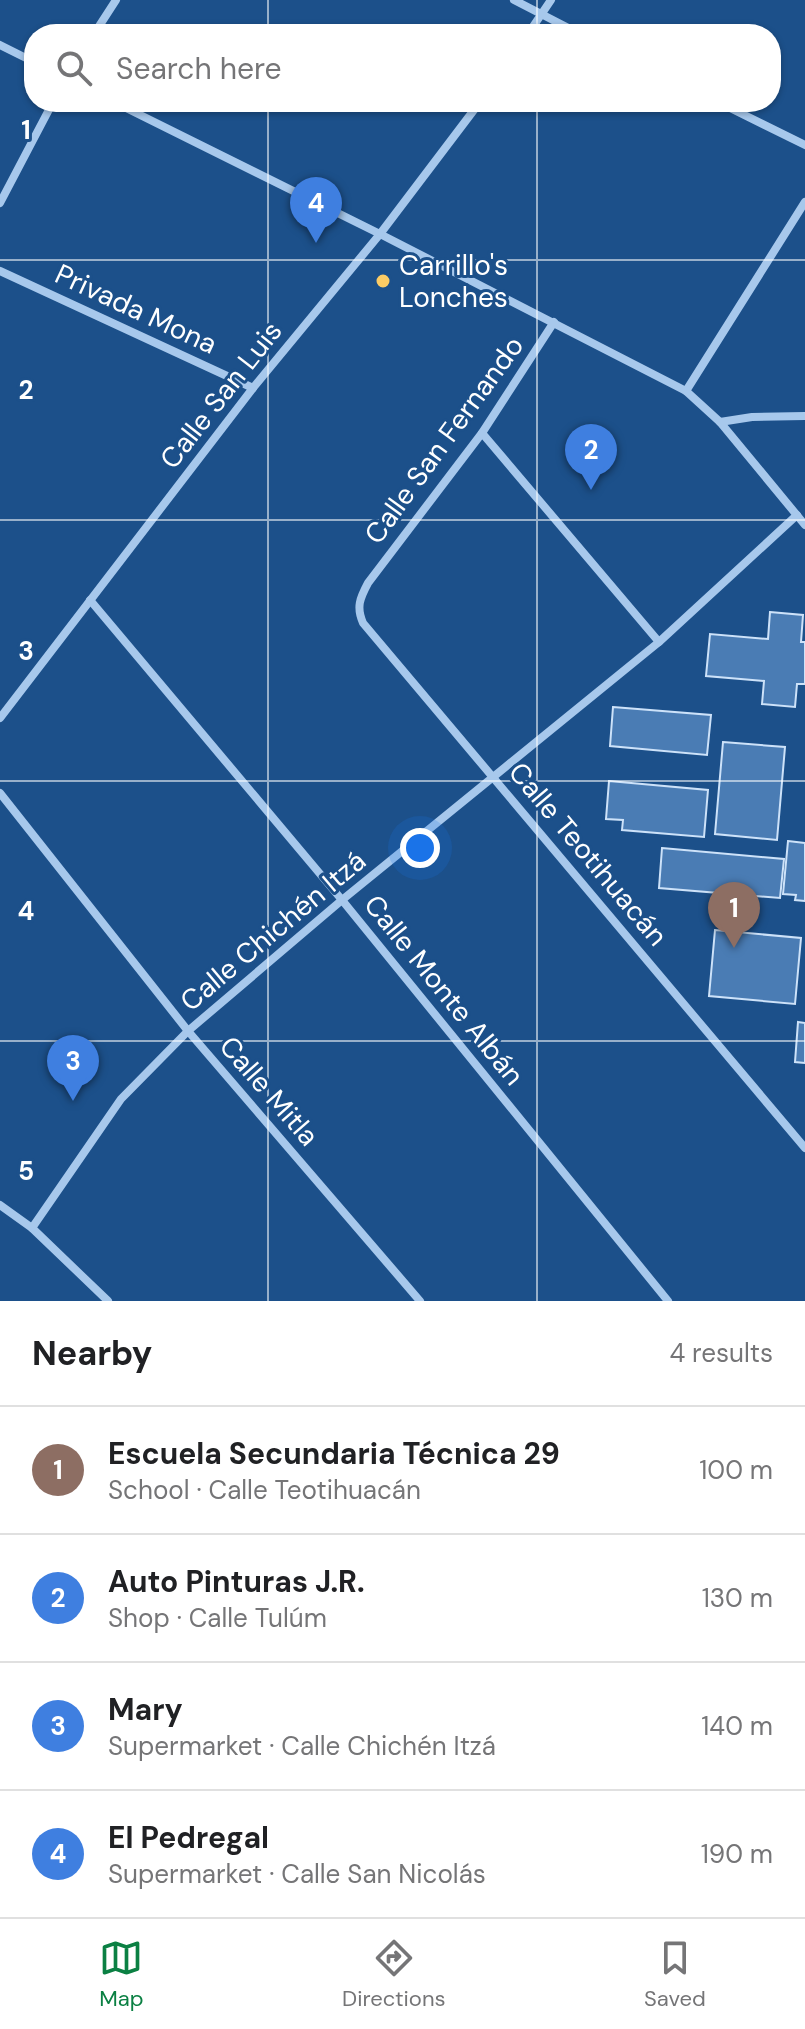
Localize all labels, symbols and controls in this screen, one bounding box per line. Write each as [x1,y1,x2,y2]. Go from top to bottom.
search box [24,24,781,112]
icon: search [52,46,96,90]
text: Search here [116,49,282,88]
text: 1 [21,113,31,147]
pin: 4 [290,177,342,243]
place label: Carrillo's Lonches [399,247,508,316]
street label: Privada Mona [49,255,223,363]
marker: Carrillo's Lonches [374,272,392,290]
street label: Calle San Luis [152,314,290,476]
street label: Calle San Fernando [356,329,532,551]
text: 2 [18,373,34,407]
pin: 2 [565,424,617,490]
text: 3 [18,634,34,668]
street label: Calle Teotihuacán [500,755,676,953]
your location [400,828,440,868]
street label: Calle Chichén Itzá [173,843,373,1019]
pin: 1 [708,882,760,948]
street label: Calle Monte Albán [356,887,532,1093]
text: 4 [18,894,34,928]
street label: Calle Mitla [211,1028,327,1154]
pin: 3 [47,1035,99,1101]
text: 5 [18,1154,34,1188]
text: Nearby [32,1331,152,1376]
text: 4 results [669,1336,773,1370]
text: Escuela Secundaria Técnica 29 [108,1434,560,1473]
text: 1 [53,1453,63,1487]
text: 100 m [699,1453,773,1487]
text: School · Calle Teotihuacán [108,1473,421,1507]
text: Auto Pinturas J.R. [108,1562,365,1601]
text: 2 [50,1581,66,1615]
text: 130 m [702,1581,773,1615]
text: Shop · Calle Tulúm [108,1601,327,1635]
text: Mary [108,1690,183,1729]
text: 3 [50,1709,66,1743]
text: 140 m [701,1709,773,1743]
text: Supermarket · Calle Chichén Itzá [108,1729,496,1763]
text: El Pedregal [108,1818,269,1857]
text: 4 [50,1837,66,1871]
text: 190 m [701,1837,773,1871]
text: Supermarket · Calle San Nicolás [108,1857,486,1891]
tab: Map [99,1936,144,2013]
tab: Directions [342,1936,446,2013]
tab: Saved [644,1936,706,2013]

